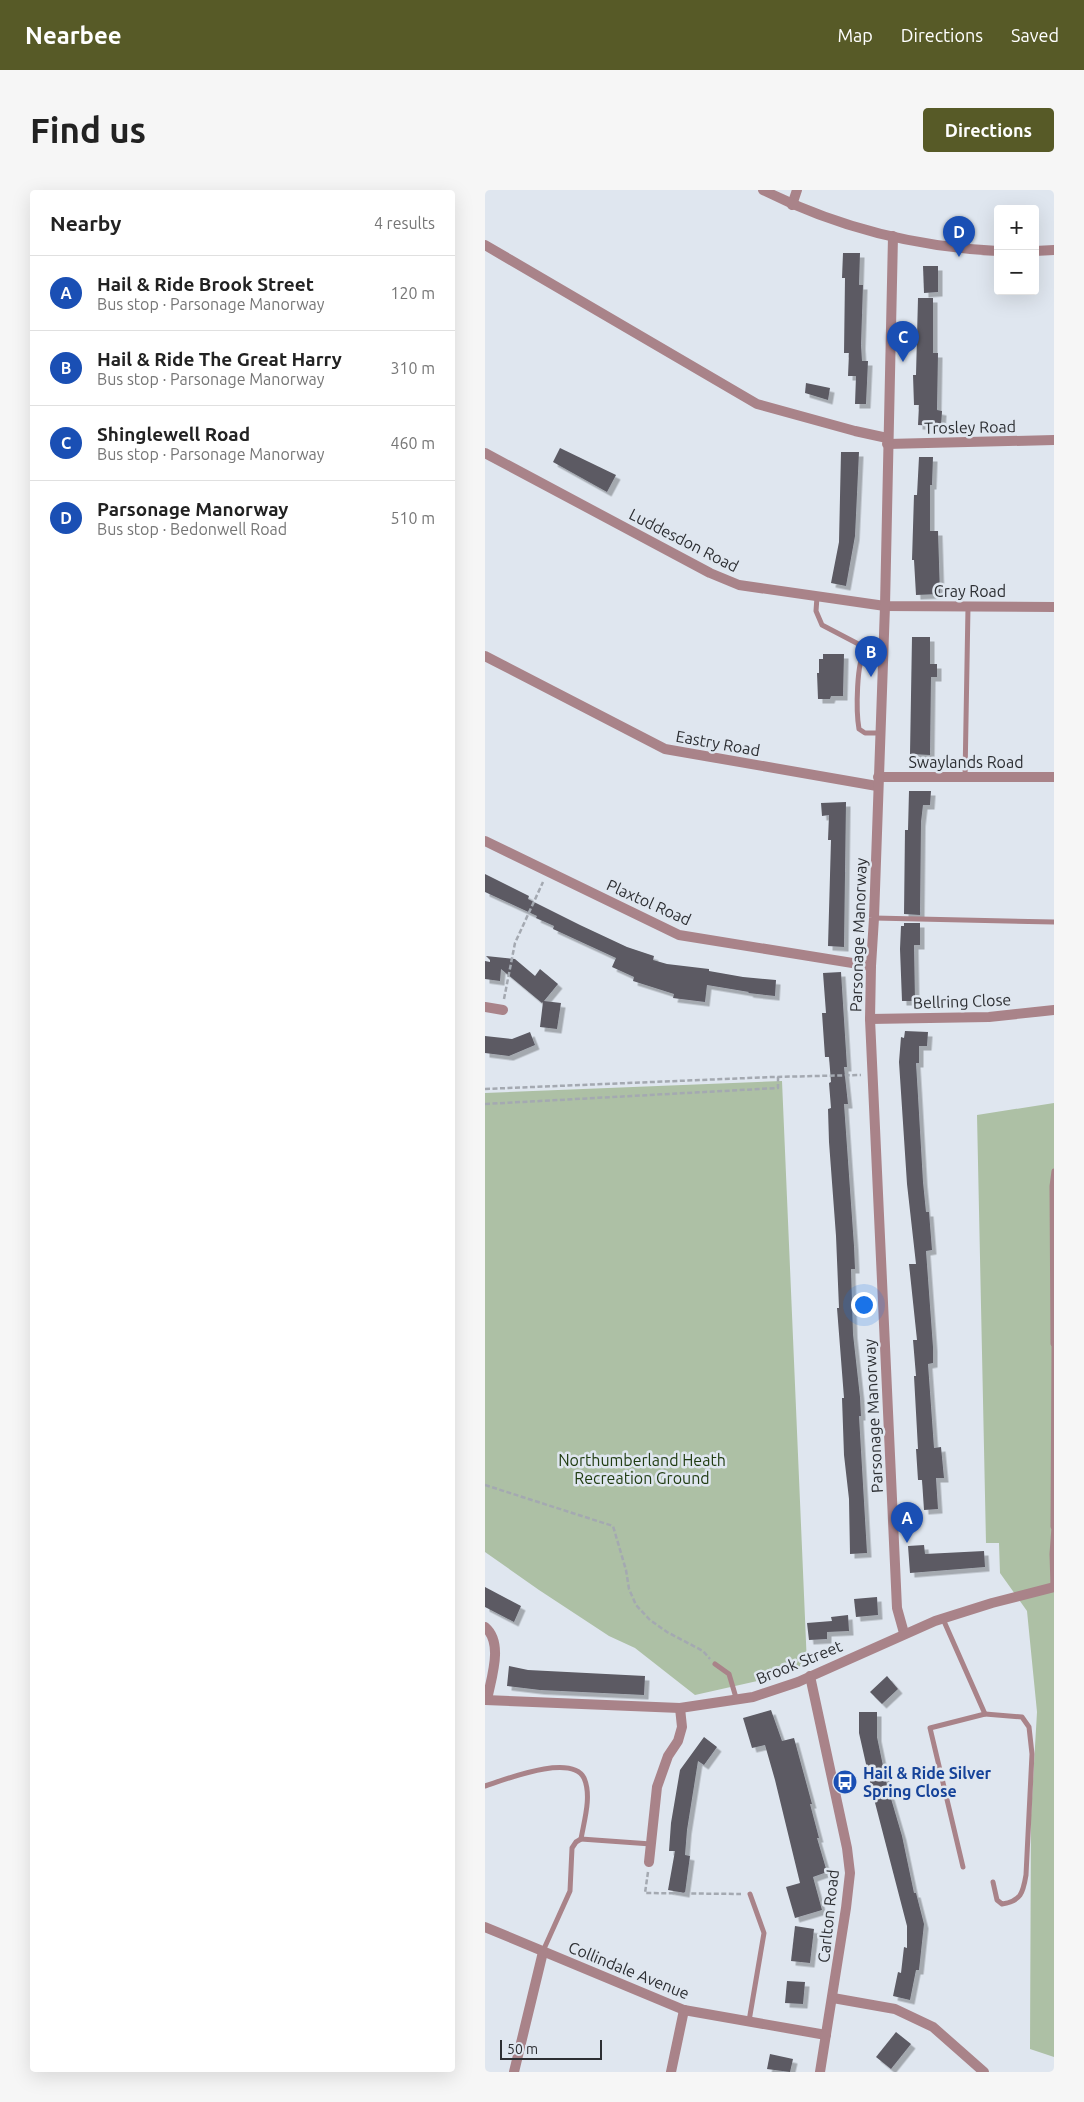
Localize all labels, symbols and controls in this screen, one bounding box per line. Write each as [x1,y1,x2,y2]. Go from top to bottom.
text: Nearbee [25,22,122,49]
text: Map [837,25,873,45]
text: Directions [901,25,983,45]
text: Saved [1011,25,1059,45]
button: Directions [923,108,1054,152]
text: Find us [30,110,146,150]
map controls [994,205,1039,295]
button: + [994,205,1039,250]
text: Nearby [50,211,121,235]
text: 4 results [374,214,435,232]
pin: D [943,216,975,257]
button: − [994,250,1039,295]
text: Hail & Ride Brook Street [97,273,314,295]
text: A [60,284,72,302]
text: 120 m [390,284,435,302]
text: Bus stop · Parsonage Manorway [97,295,325,313]
pin: C [887,321,919,362]
text: Hail & Ride The Great Harry [97,348,342,370]
text: B [61,359,71,377]
text: 310 m [390,359,435,377]
text: Bus stop · Parsonage Manorway [97,370,325,388]
street label: Trosley Road [924,417,1016,437]
text: Shinglewell Road [97,423,250,445]
text: C [61,434,71,452]
text: 460 m [390,434,435,452]
text: Bus stop · Parsonage Manorway [97,445,325,463]
text: Parsonage Manorway [97,498,288,520]
street label: Luddesdon Road [626,505,742,575]
text: D [60,509,72,527]
text: 510 m [390,509,435,527]
text: Bus stop · Bedonwell Road [97,520,287,538]
street label: Cray Road [934,582,1006,600]
pin: B [855,636,887,677]
street label: Eastry Road [675,727,761,759]
street label: Swaylands Road [908,753,1024,771]
street label: Parsonage Manorway [846,857,870,1012]
street label: Plaxtol Road [604,875,694,929]
street label: Bellring Close [912,990,1012,1012]
your location [851,1292,877,1318]
street label: Parsonage Manorway [860,1338,886,1494]
park label: Northumberland Heath Recreation Ground [558,1451,726,1487]
pin: A [891,1502,923,1543]
street label: Brook Street [753,1636,845,1687]
place label: Hail & Ride Silver Spring Close [863,1764,992,1800]
bus stop icon: Hail & Ride Silver Spring Close [832,1769,858,1795]
street label: Carlton Road [814,1869,842,1963]
street label: Collindale Avenue [566,1938,692,2002]
scale bar [500,2037,603,2060]
text: 50 m [507,2041,538,2057]

